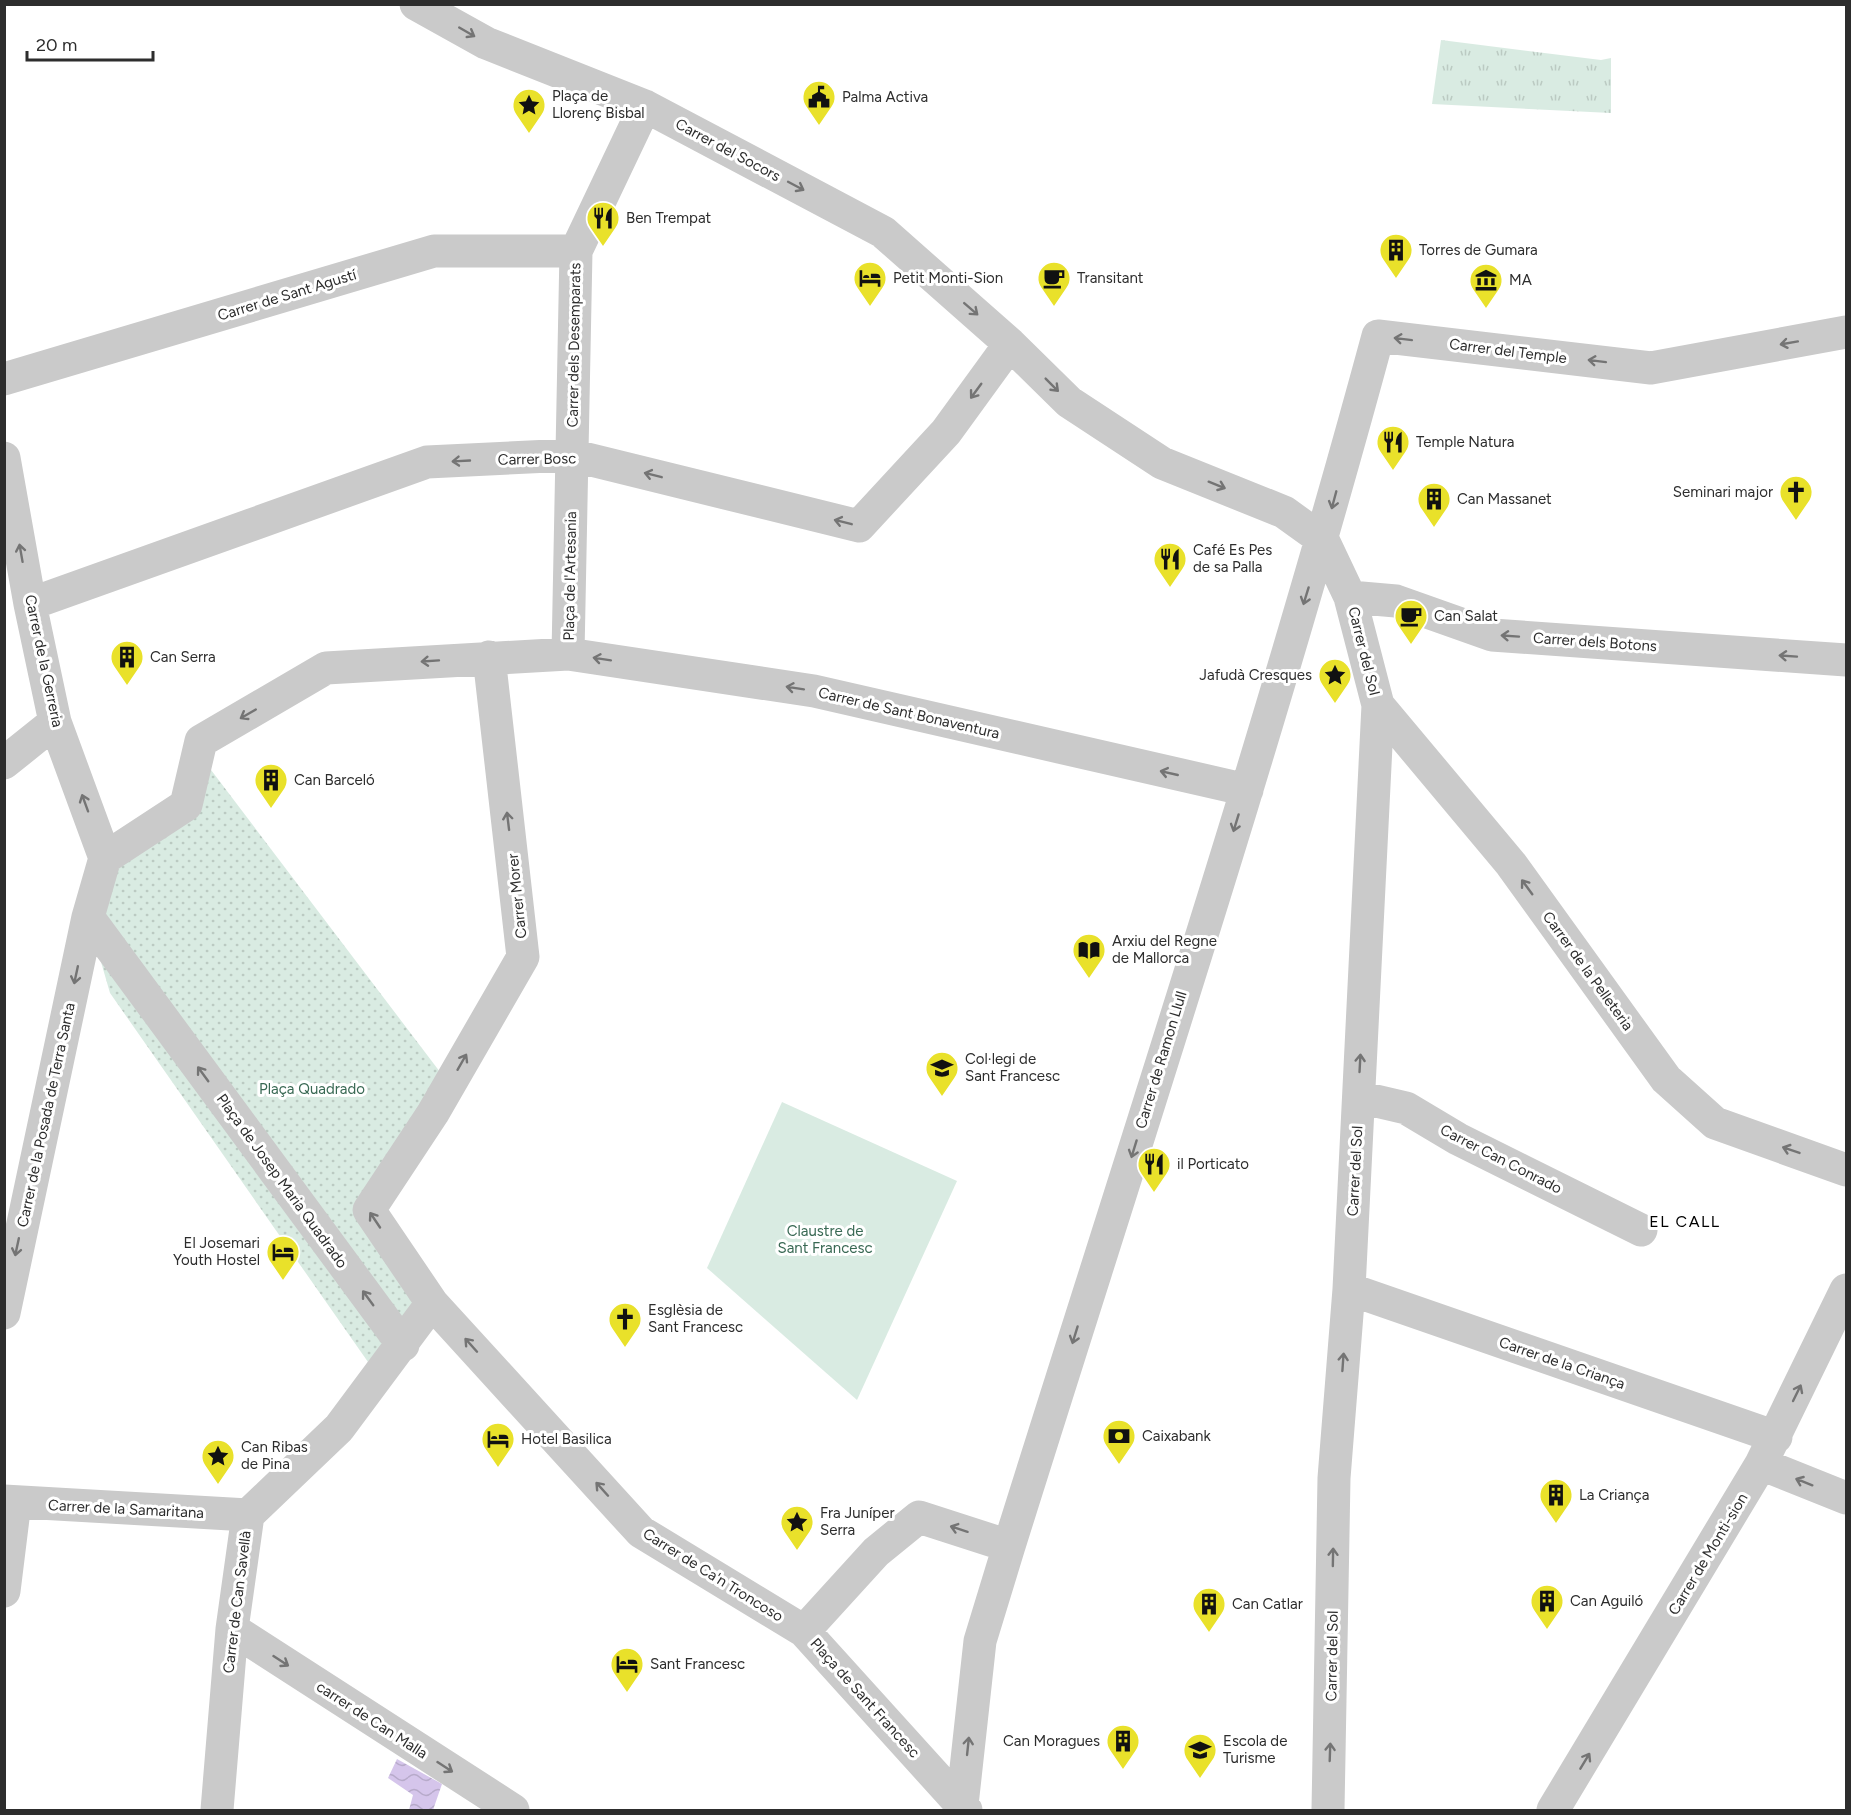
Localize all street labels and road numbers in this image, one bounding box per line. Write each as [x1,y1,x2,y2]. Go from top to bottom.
street label: Carrer del Socors [672,115,784,185]
street label: Carrer dels Desemparats [564,262,584,428]
street label: Carrer de Sant Agustí [215,265,360,325]
street label: Carrer del Temple [1448,335,1568,367]
street label: Carrer Bosc [498,449,576,469]
street label: Plaça de l'Artesania [560,511,580,641]
street label: Carrer de la Gerreria [21,593,67,729]
street label: Carrer del Sol [1344,605,1384,697]
street label: Carrer dels Botons [1532,629,1658,655]
street label: Carrer de Sant Bonaventura [817,683,1001,743]
street label: Carrer Morer [504,853,530,939]
street label: Carrer de la Pelleteria [1539,908,1637,1034]
street label: Carrer de Ramon Llull [1132,989,1190,1131]
street label: Carrer de la Posada de Terra Santa [13,1001,79,1229]
street label: Plaça de Josep Maria Quadrado [213,1090,351,1272]
street label: Carrer Can Conrado [1437,1121,1565,1198]
street label: Carrer del Sol [1344,1125,1366,1217]
street label: Carrer de la Criança [1497,1333,1627,1393]
street label: Carrer de Monti-sion [1664,1490,1752,1618]
street label: Carrer de la Samaritana [48,1496,204,1522]
street label: Carrer de Ca'n Troncoso [640,1524,787,1626]
street label: Carrer de Can Savellà [219,1530,255,1674]
street label: Carrer del Sol [1322,1610,1342,1702]
street label: Plaça de Sant Francesc [806,1634,924,1762]
street label: carrer de Can Malla [313,1677,431,1763]

